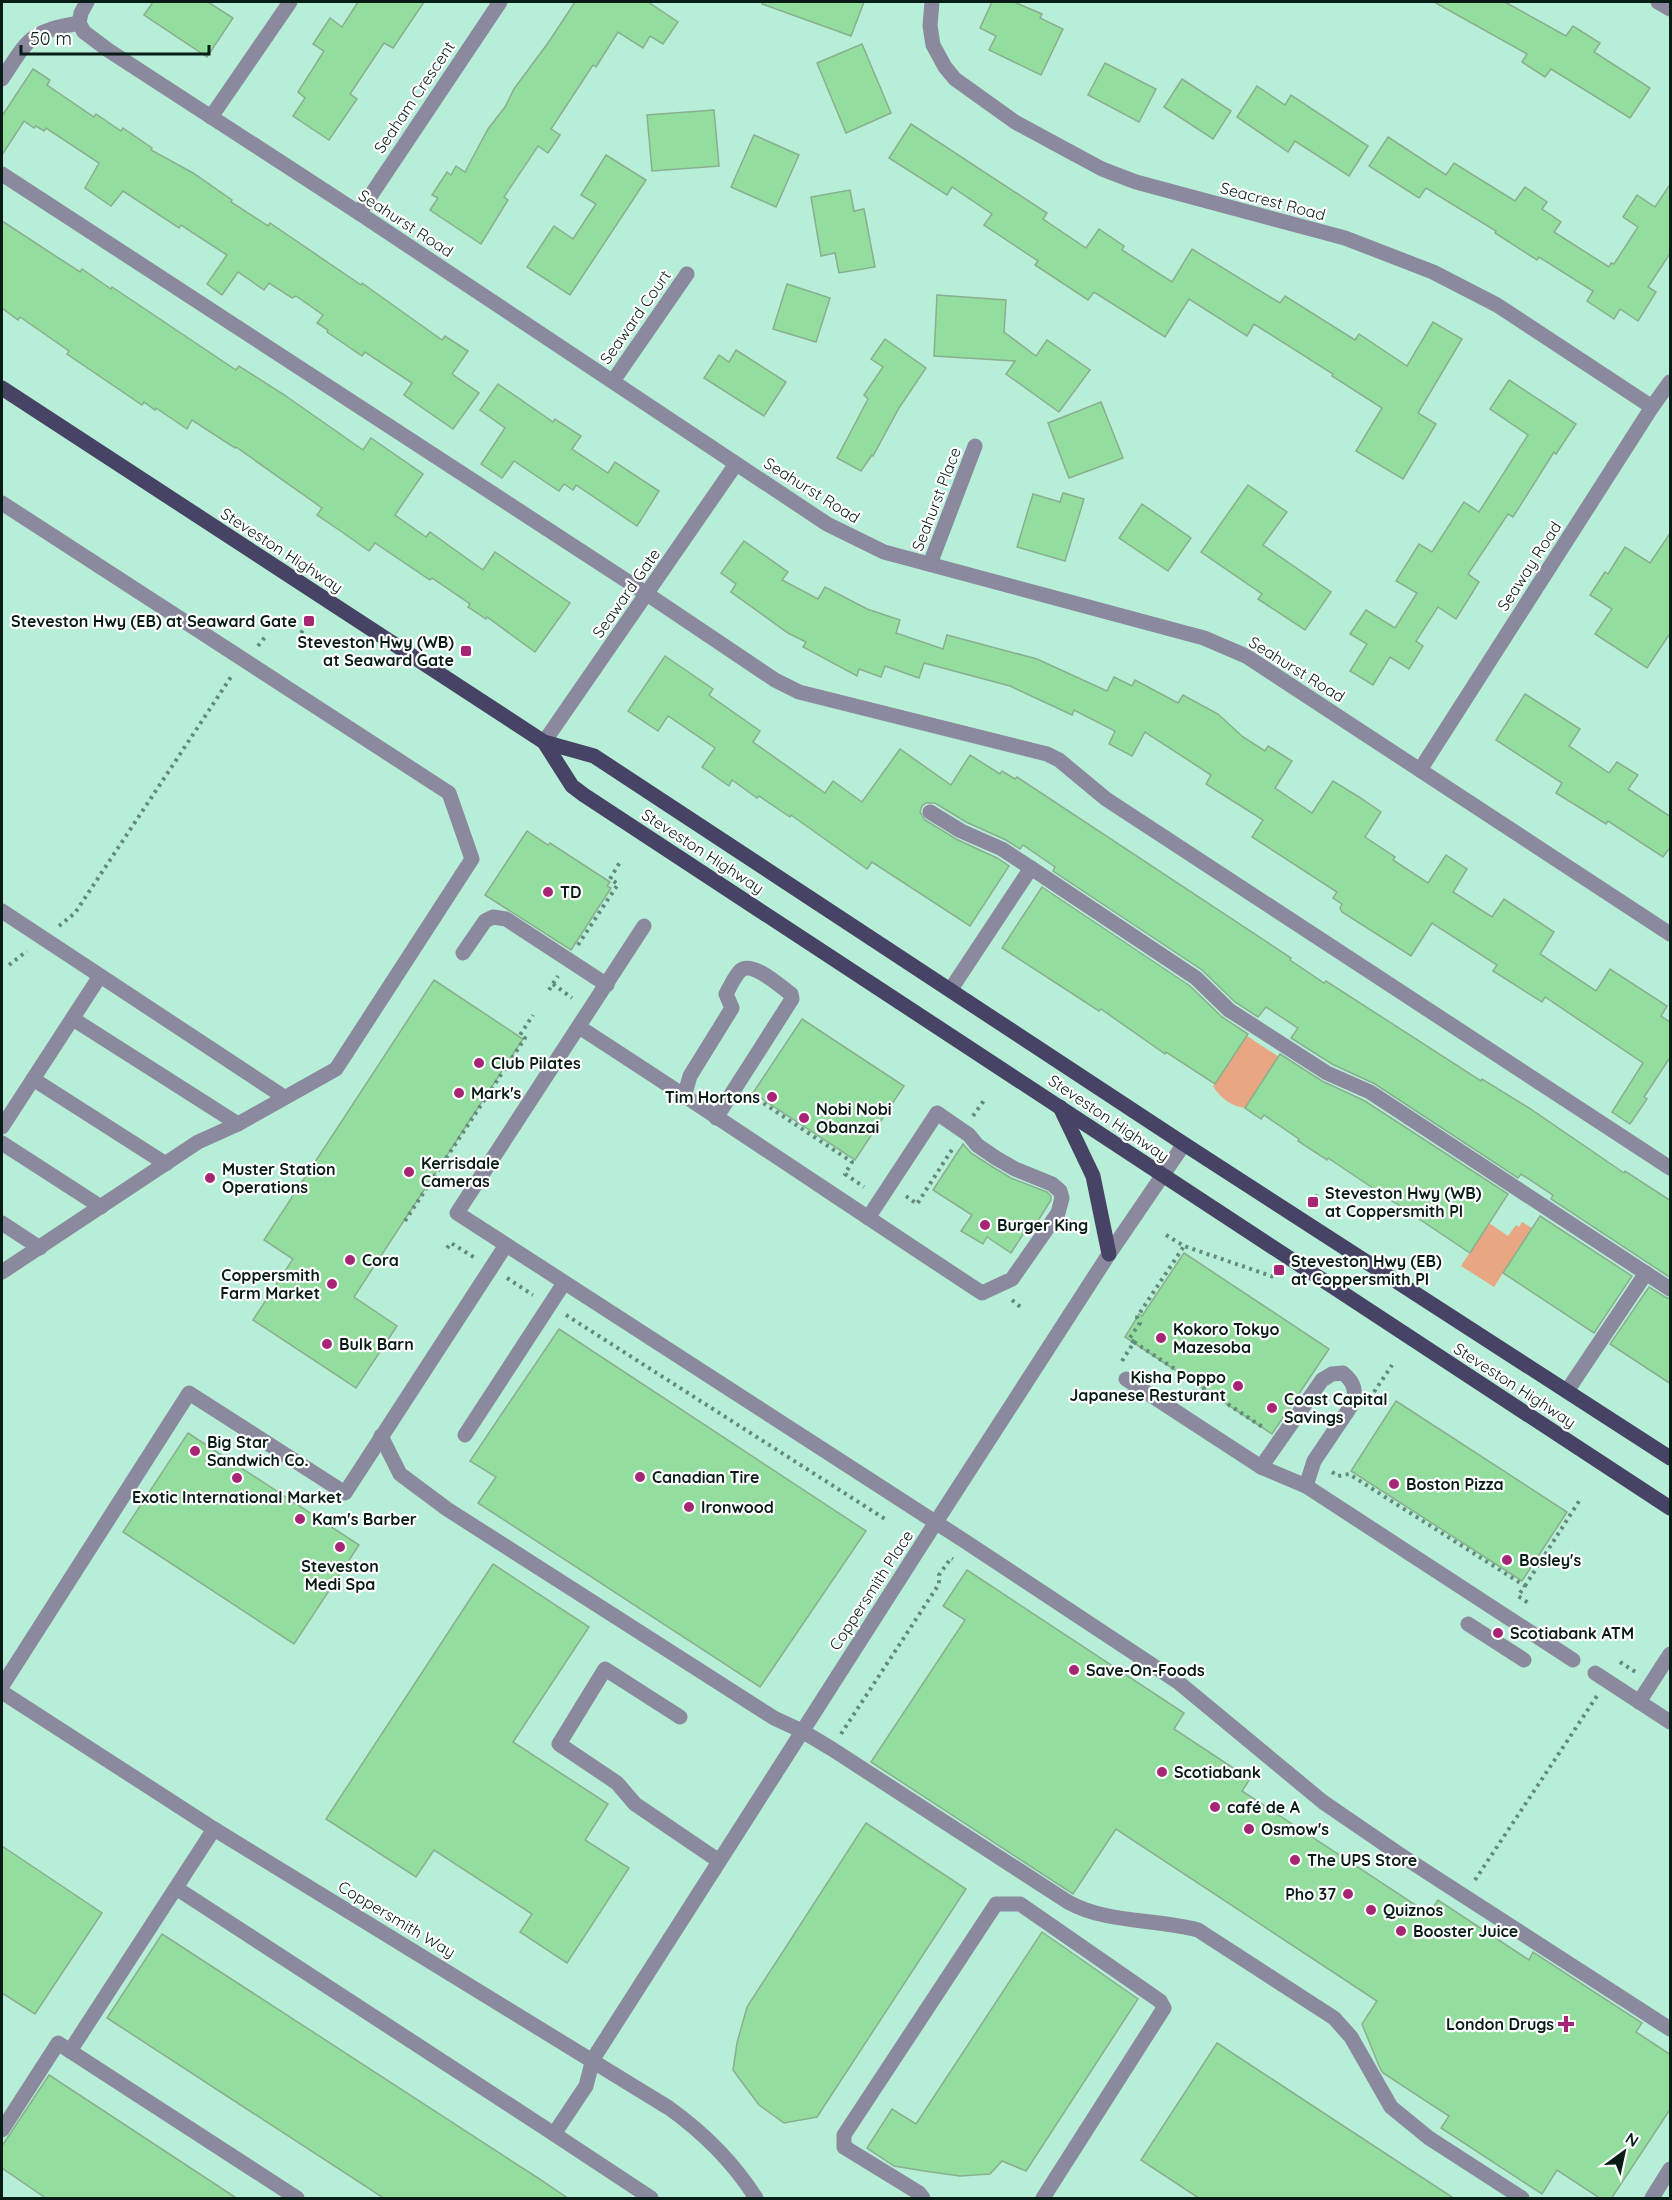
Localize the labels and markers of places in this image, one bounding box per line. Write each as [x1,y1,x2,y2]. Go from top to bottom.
place label: Steveston Hwy (EB) at Seaward Gate [11,611,297,631]
marker: Steveston Hwy (EB) at Seaward Gate [302,614,316,628]
place label: Steveston Hwy (WB) at Seaward Gate [297,632,454,670]
marker: Steveston Hwy (WB) at Seaward Gate [459,644,473,658]
place label: TD [560,882,581,902]
marker: TD [541,885,555,899]
place label: Club Pilates [491,1053,581,1073]
marker: Club Pilates [472,1056,486,1070]
place label: Mark's [471,1083,522,1103]
marker: Mark's [452,1086,466,1100]
place label: Tim Hortons [665,1087,760,1107]
marker: Tim Hortons [765,1090,779,1104]
place label: Nobi Nobi Obanzai [816,1099,892,1137]
marker: Nobi Nobi Obanzai [797,1111,811,1125]
place label: Kerrisdale Cameras [421,1153,500,1191]
place label: Muster Station Operations [222,1159,336,1197]
marker: Kerrisdale Cameras [402,1165,416,1179]
marker: Muster Station Operations [203,1171,217,1185]
place label: Steveston Hwy (WB) at Coppersmith Pl [1325,1183,1482,1221]
marker: Steveston Hwy (WB) at Coppersmith Pl [1306,1195,1320,1209]
place label: Burger King [997,1215,1088,1235]
marker: Burger King [978,1218,992,1232]
place label: Cora [362,1250,399,1270]
place label: Steveston Hwy (EB) at Coppersmith Pl [1291,1251,1442,1289]
marker: Cora [343,1253,357,1267]
marker: Steveston Hwy (EB) at Coppersmith Pl [1272,1263,1286,1277]
place label: Coppersmith Farm Market [220,1265,320,1303]
marker: Coppersmith Farm Market [325,1277,339,1291]
place label: Kokoro Tokyo Mazesoba [1173,1319,1279,1357]
marker: Kokoro Tokyo Mazesoba [1154,1331,1168,1345]
place label: Bulk Barn [339,1334,414,1354]
marker: Bulk Barn [320,1337,334,1351]
place label: Kisha Poppo Japanese Resturant [1070,1367,1226,1405]
marker: Kisha Poppo Japanese Resturant [1231,1379,1245,1393]
place label: Coast Capital Savings [1284,1389,1388,1427]
marker: Coast Capital Savings [1265,1401,1279,1415]
place label: Big Star Sandwich Co. [207,1432,308,1470]
marker: Big Star Sandwich Co. [188,1444,202,1458]
place label: Canadian Tire [652,1467,759,1487]
marker: Canadian Tire [633,1470,647,1484]
marker: Exotic International Market [230,1471,244,1485]
place label: Boston Pizza [1406,1474,1504,1494]
marker: Boston Pizza [1387,1477,1401,1491]
place label: Exotic International Market [132,1487,342,1507]
place label: Ironwood [701,1497,774,1517]
marker: Ironwood [682,1500,696,1514]
place label: Kam's Barber [312,1509,417,1529]
marker: Kam's Barber [293,1512,307,1526]
marker: Steveston Medi Spa [333,1540,347,1554]
place label: Bosley's [1519,1550,1581,1570]
marker: Bosley's [1500,1553,1514,1567]
place label: Steveston Medi Spa [301,1556,379,1594]
place label: Scotiabank ATM [1510,1623,1634,1643]
marker: Scotiabank ATM [1491,1626,1505,1640]
place label: Save-On-Foods [1086,1660,1205,1680]
marker: Save-On-Foods [1067,1663,1081,1677]
place label: Scotiabank [1174,1762,1261,1782]
marker: Scotiabank [1155,1765,1169,1779]
place label: café de A [1227,1797,1301,1817]
marker: café de A [1208,1800,1222,1814]
place label: Osmow's [1261,1819,1329,1839]
marker: Osmow's [1242,1822,1256,1836]
place label: The UPS Store [1307,1850,1417,1870]
marker: The UPS Store [1288,1853,1302,1867]
place label: Pho 37 [1285,1884,1336,1904]
marker: Pho 37 [1341,1887,1355,1901]
place label: Quiznos [1383,1900,1444,1920]
marker: Quiznos [1364,1903,1378,1917]
place label: Booster Juice [1413,1921,1518,1941]
marker: Booster Juice [1394,1924,1408,1938]
place label: London Drugs [1446,2014,1554,2034]
marker: London Drugs [1559,2017,1573,2031]

